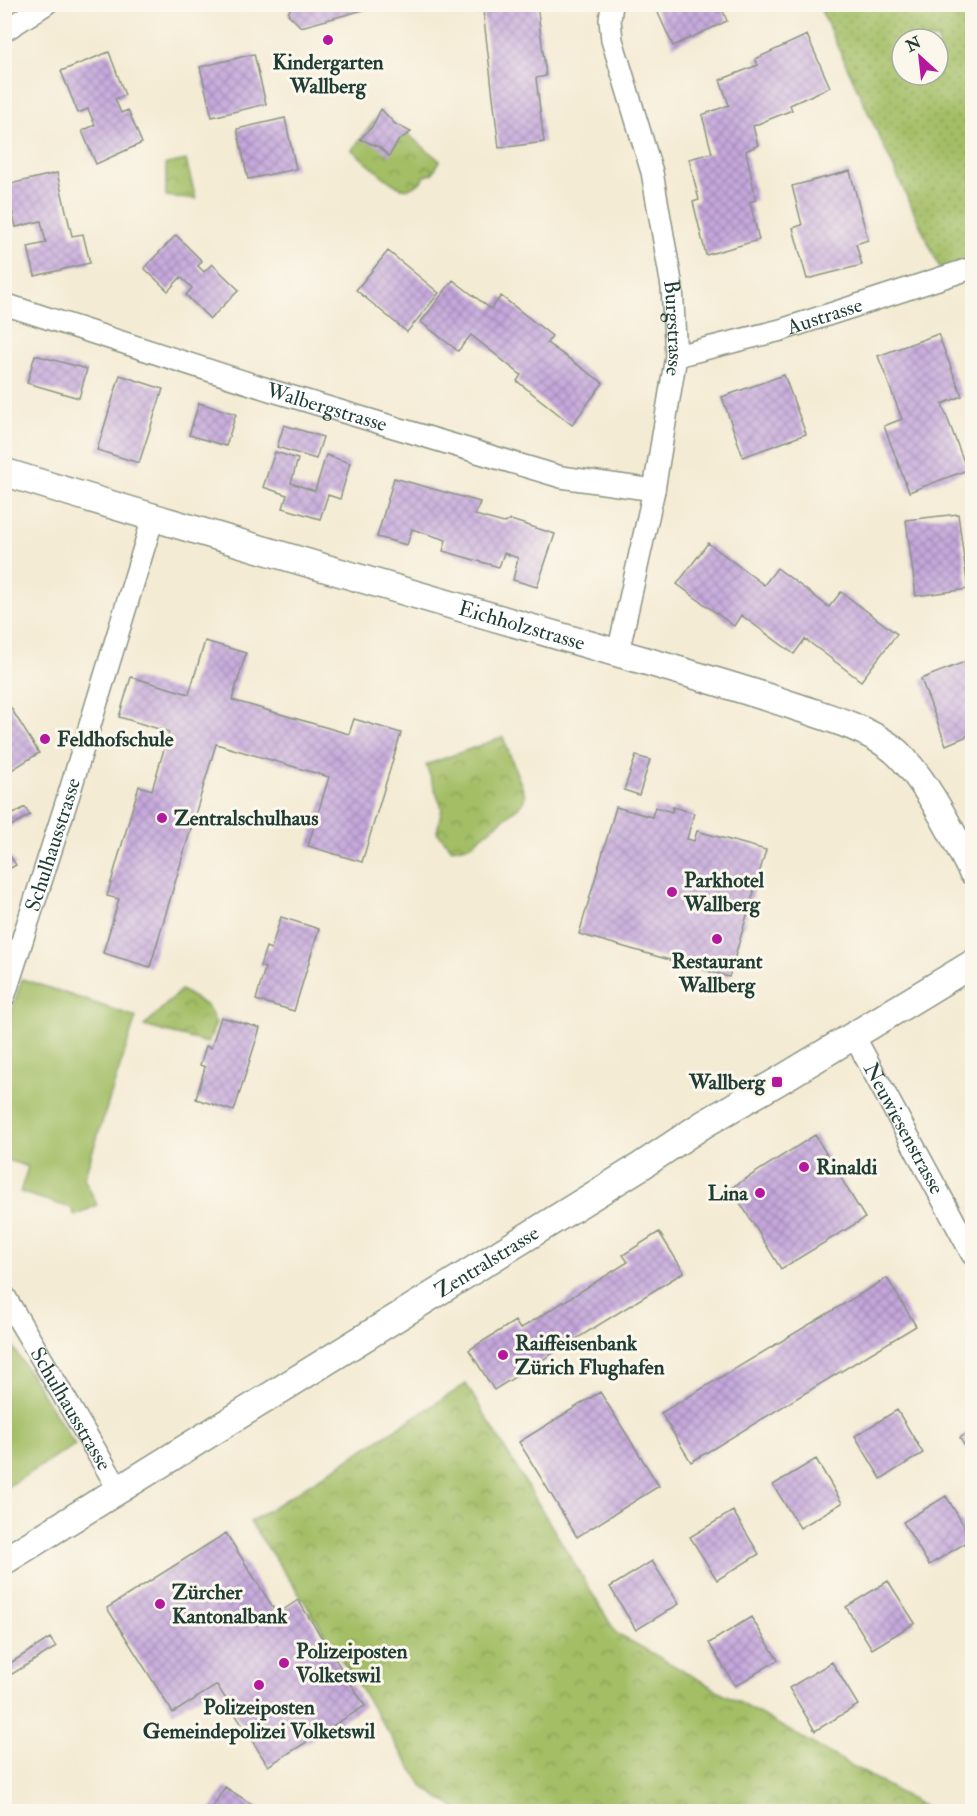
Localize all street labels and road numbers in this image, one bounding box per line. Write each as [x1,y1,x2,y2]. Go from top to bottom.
street label: Burgstrasse [657,278,689,378]
street label: Austrasse [783,291,866,341]
street label: Walbergstrasse [262,377,390,438]
street label: Eichholzstrasse [455,595,588,657]
street label: Schulhausstrasse [19,775,87,915]
street label: Neuwiesenstrasse [857,1058,950,1199]
street label: Zentralstrasse [430,1220,544,1305]
street label: Schulhausstrasse [24,1342,118,1476]

